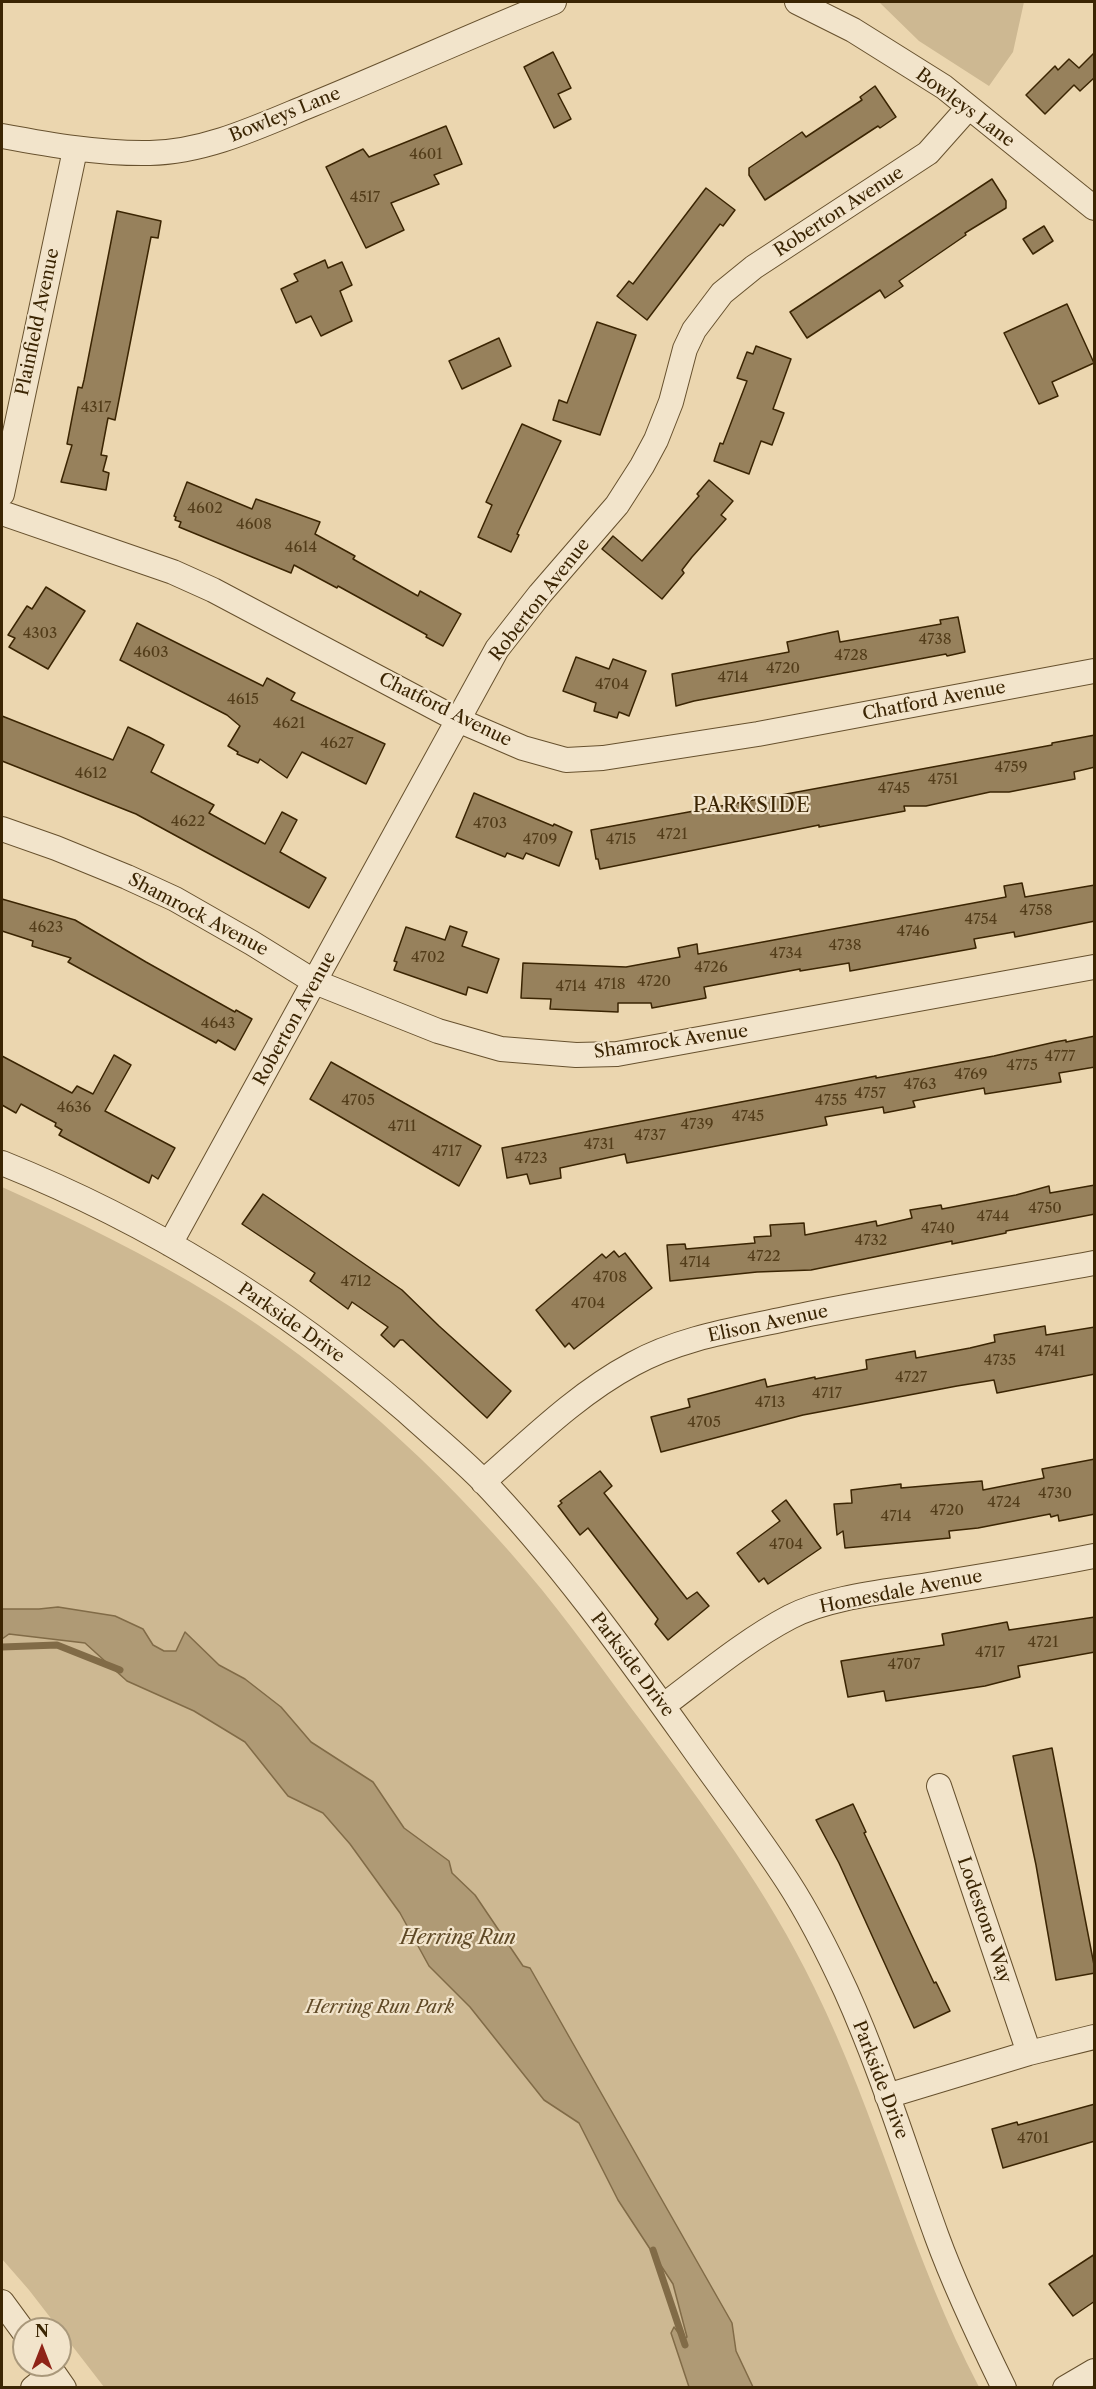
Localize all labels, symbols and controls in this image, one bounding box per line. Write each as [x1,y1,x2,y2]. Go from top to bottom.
street label: Bowleys Lane [911,64,1019,152]
street label: Bowleys Lane [226,83,344,147]
house number: 4601 [409,146,443,164]
street label: Roberton Avenue [770,162,908,262]
house number: 4517 [350,189,380,207]
street label: Plainfield Avenue [12,246,64,398]
house number: 4317 [81,399,111,417]
house number: 4602 [187,500,223,518]
house number: 4608 [236,516,272,534]
street label: Roberton Avenue [485,534,595,666]
house number: 4614 [285,539,317,557]
house number: 4303 [23,625,57,643]
house number: 4738 [918,631,952,649]
house number: 4603 [133,644,169,662]
house number: 4728 [834,647,868,665]
house number: 4720 [766,660,800,678]
street label: Chatford Avenue [375,668,515,752]
house number: 4714 [717,669,749,687]
house number: 4704 [595,676,629,694]
street label: Chatford Avenue [861,677,1007,725]
house number: 4615 [227,691,259,709]
house number: 4621 [273,715,305,733]
house number: 4627 [320,735,354,753]
house number: 4759 [995,759,1027,777]
house number: 4612 [75,765,107,783]
house number: 4751 [928,771,958,789]
house number: 4745 [878,780,910,798]
district label: PARKSIDE [693,794,811,818]
house number: 4622 [171,813,205,831]
house number: 4703 [473,815,507,833]
house number: 4721 [657,826,687,844]
house number: 4709 [523,831,557,849]
house number: 4715 [606,831,636,849]
street label: Shamrock Avenue [124,869,272,961]
house number: 4758 [1019,902,1053,920]
house number: 4754 [965,911,997,929]
house number: 4623 [29,919,63,937]
house number: 4746 [896,923,930,941]
house number: 4738 [828,937,862,955]
house number: 4734 [770,945,802,963]
street label: Roberton Avenue [249,948,341,1090]
house number: 4702 [411,949,445,967]
house number: 4726 [694,959,728,977]
house number: 4720 [637,973,671,991]
house number: 4718 [594,976,626,994]
house number: 4714 [555,978,587,996]
house number: 4643 [201,1015,235,1033]
street label: Shamrock Avenue [593,1020,749,1064]
house number: 4777 [1045,1048,1075,1066]
house number: 4775 [1006,1057,1038,1075]
house number: 4769 [954,1066,988,1084]
house number: 4763 [904,1076,936,1094]
house number: 4757 [854,1085,886,1103]
house number: 4705 [341,1092,375,1110]
house number: 4755 [815,1092,847,1110]
house number: 4636 [57,1099,91,1117]
house number: 4745 [732,1108,764,1126]
house number: 4739 [680,1116,714,1134]
house number: 4711 [388,1118,416,1136]
house number: 4737 [634,1127,666,1145]
house number: 4731 [584,1136,614,1154]
house number: 4717 [432,1143,462,1161]
house number: 4723 [515,1150,547,1168]
house number: 4750 [1028,1200,1062,1218]
house number: 4744 [977,1208,1009,1226]
house number: 4740 [921,1220,955,1238]
house number: 4732 [855,1232,887,1250]
house number: 4722 [747,1248,781,1266]
house number: 4714 [679,1254,711,1272]
house number: 4708 [593,1269,627,1287]
house number: 4712 [341,1273,371,1291]
street label: Parkside Drive [234,1278,348,1368]
house number: 4704 [571,1295,605,1313]
street label: Elison Avenue [706,1301,830,1347]
house number: 4741 [1035,1343,1065,1361]
house number: 4735 [984,1352,1016,1370]
house number: 4727 [895,1369,927,1387]
house number: 4717 [812,1385,842,1403]
house number: 4713 [755,1394,785,1412]
house number: 4705 [687,1414,721,1432]
house number: 4730 [1038,1485,1072,1503]
house number: 4724 [987,1494,1021,1512]
house number: 4720 [930,1502,964,1520]
house number: 4714 [880,1508,912,1526]
house number: 4704 [769,1536,803,1554]
street label: Homesdale Avenue [818,1566,984,1618]
street label: Parkside Drive [586,1609,678,1721]
house number: 4721 [1028,1634,1058,1652]
house number: 4717 [975,1644,1005,1662]
house number: 4707 [888,1656,920,1674]
street label: Lodestone Way [952,1854,1016,1986]
water label: Herring Run [400,1926,516,1950]
park label: Herring Run Park [306,1997,454,2019]
street label: Parkside Drive [848,2018,912,2142]
house number: 4701 [1017,2130,1049,2148]
north arrow [12,2317,72,2377]
text: N [35,2321,49,2341]

